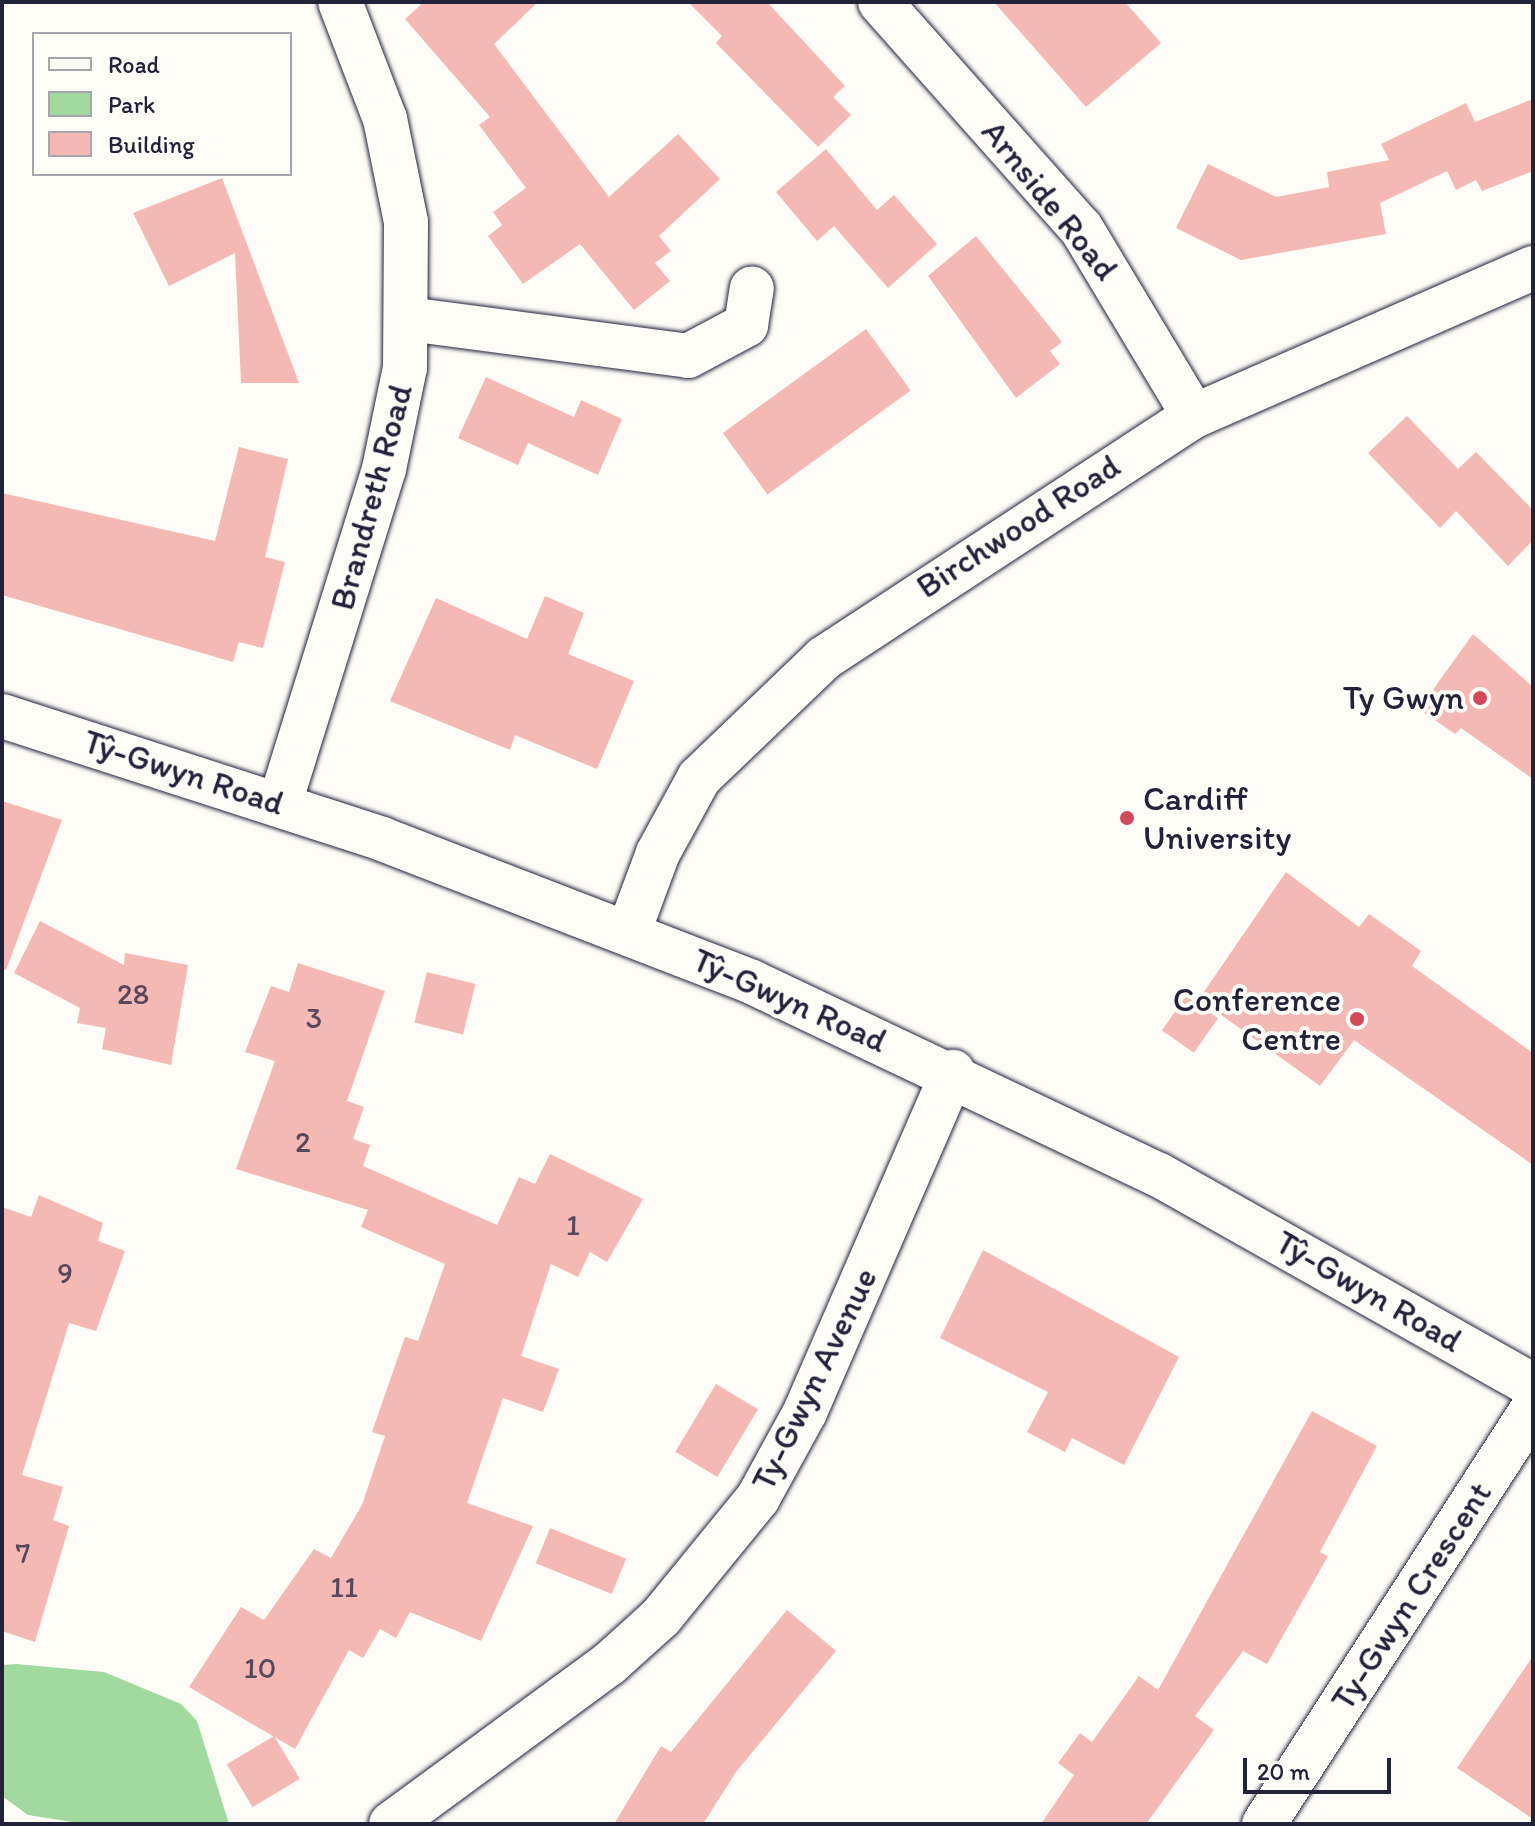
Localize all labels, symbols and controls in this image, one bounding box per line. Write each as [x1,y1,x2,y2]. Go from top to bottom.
legend [32,32,292,176]
text: Road [108,50,160,79]
text: Park [108,90,155,119]
street label: Arnside Road [973,112,1127,288]
text: Building [108,130,195,159]
street label: Brandreth Road [321,380,421,614]
street label: Birchwood Road [909,445,1127,607]
place label: Ty Gwyn [1343,678,1464,718]
marker: Ty Gwyn [1471,689,1489,707]
street label: Tŷ-Gwyn Road [79,720,289,824]
place label: Cardiff University [1143,778,1291,858]
marker: Cardiff University [1118,809,1136,827]
street label: Tŷ-Gwyn Road [687,939,893,1061]
house number: 28 [117,976,149,1012]
place label: Conference Centre [1173,979,1341,1058]
house number: 3 [306,1000,322,1036]
marker: Conference Centre [1348,1010,1366,1028]
house number: 2 [295,1124,311,1160]
house number: 1 [566,1207,580,1243]
street label: Tŷ-Gwyn Road [1269,1221,1469,1361]
house number: 9 [57,1255,73,1291]
street label: Ty-Gwyn Avenue [743,1262,885,1496]
street label: Ty-Gwyn Crescent [1322,1474,1500,1718]
house number: 7 [16,1535,30,1571]
house number: 11 [330,1569,358,1605]
house number: 10 [244,1650,276,1686]
scale bar [1247,1742,1395,1792]
text: 20 m [1257,1757,1310,1786]

